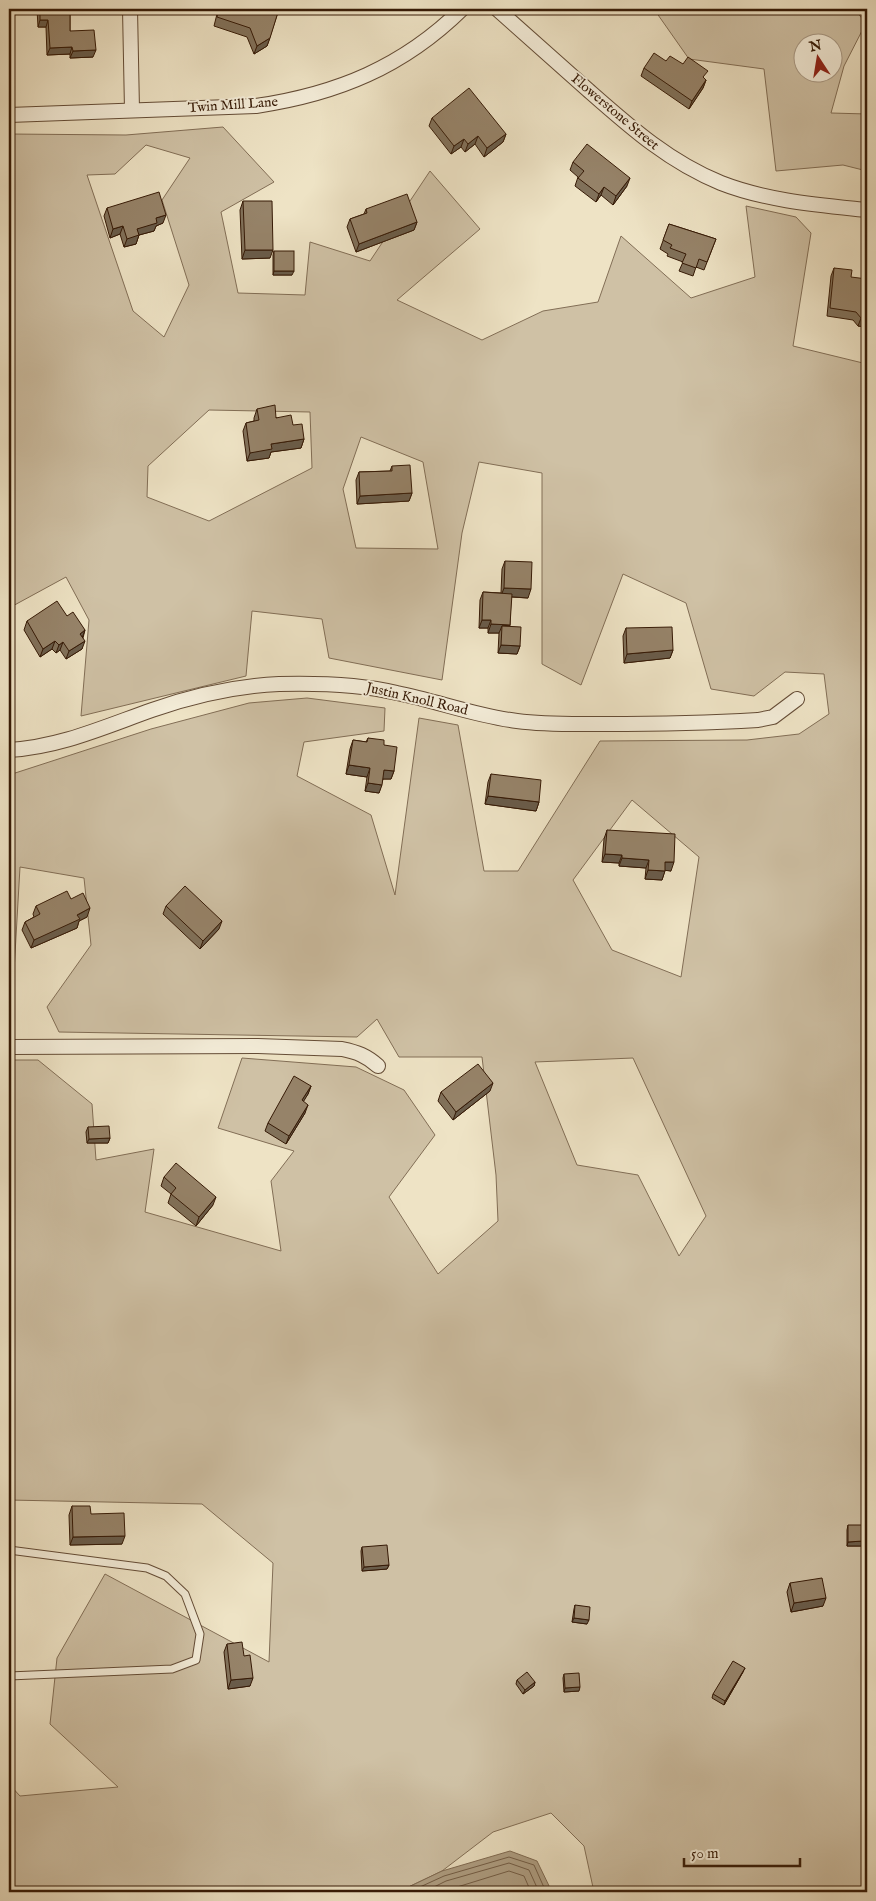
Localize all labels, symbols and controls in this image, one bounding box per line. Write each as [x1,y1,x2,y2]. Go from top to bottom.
north arrow [794,32,844,82]
text: N [807,36,823,57]
street label: Flowerstone Street [567,70,663,154]
street label: Twin Mill Lane [187,93,279,117]
street label: Justin Knoll Road [362,678,470,720]
scale bar [684,1836,800,1868]
text: 50 m [691,1844,719,1863]

